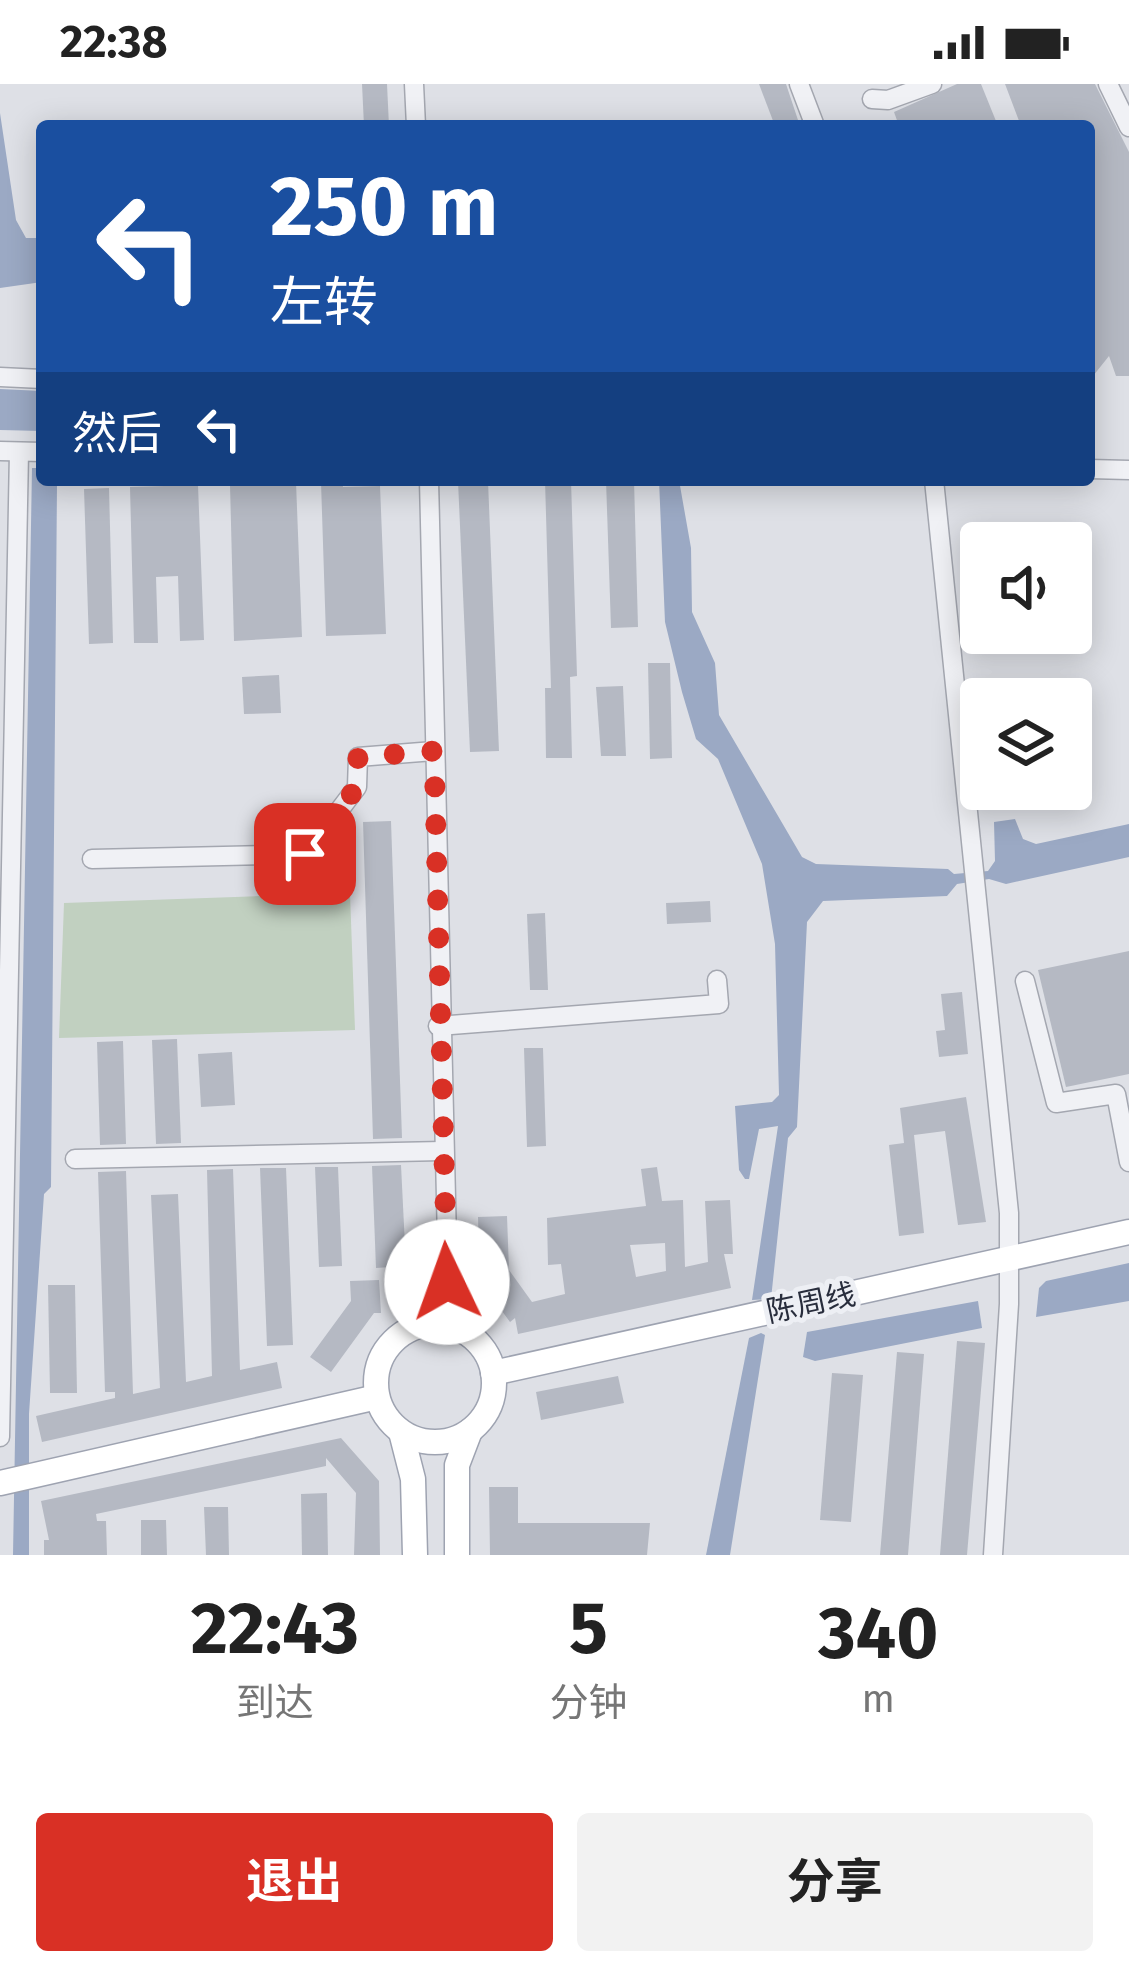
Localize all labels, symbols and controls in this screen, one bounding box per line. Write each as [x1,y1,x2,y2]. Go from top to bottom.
text: 22:38 [60,15,168,69]
text: 250 m [270,156,498,257]
icon: left [72,168,228,324]
text: 左转 [270,271,378,335]
icon: left [186,396,252,462]
text: 然后 [72,407,162,461]
map controls [960,522,1092,810]
button: sound [960,522,1092,654]
button: layers [960,678,1092,810]
pin [254,803,356,905]
icon: arrive [272,821,338,887]
position arrow [384,1219,510,1345]
street label: 陈周线 [763,1276,859,1330]
text: 22:43 [191,1586,359,1672]
text: 5 [569,1586,608,1672]
text: 340 [818,1591,938,1677]
text: m [862,1676,895,1722]
text: 到达 [236,1680,314,1726]
text: 分钟 [550,1680,628,1726]
button: 退出 [36,1813,553,1951]
button: 分享 [577,1813,1093,1951]

